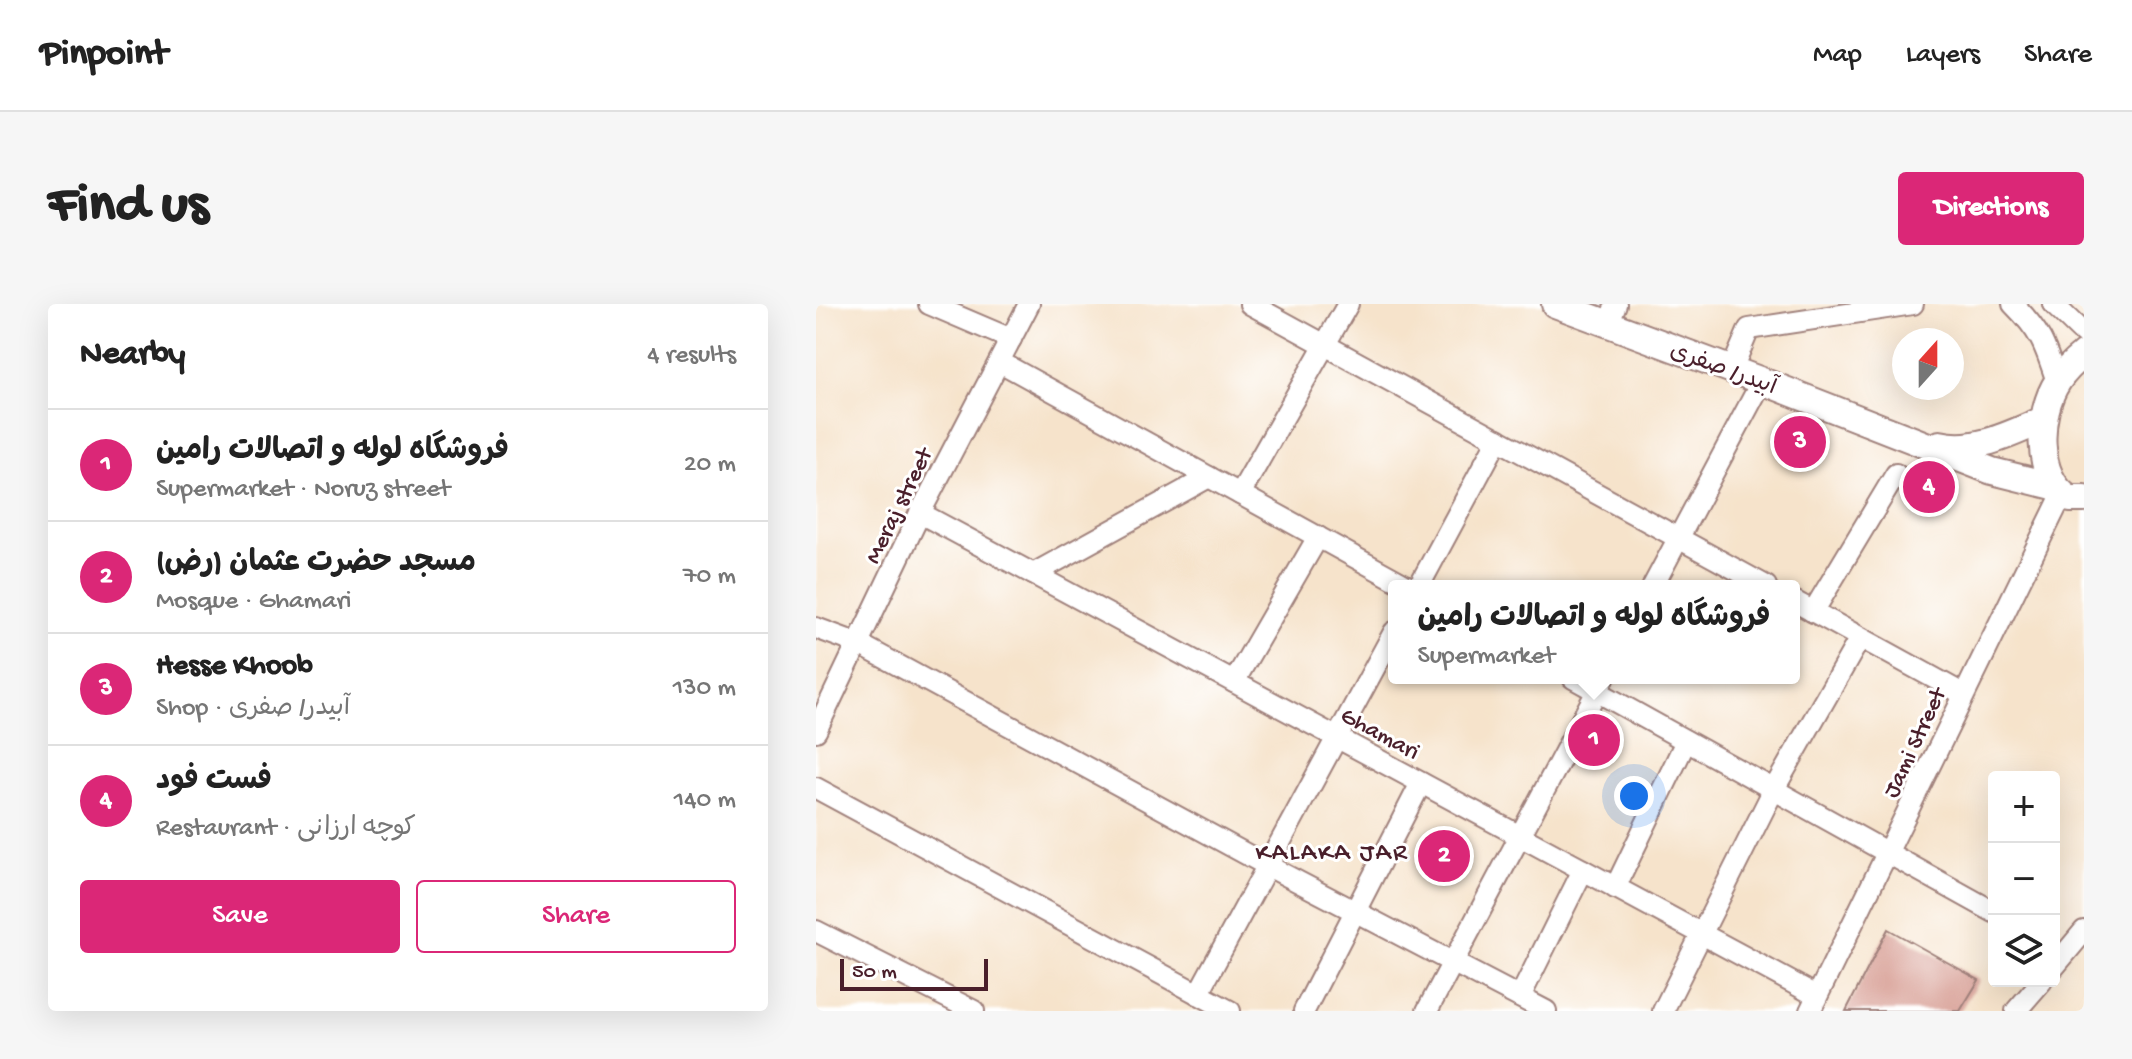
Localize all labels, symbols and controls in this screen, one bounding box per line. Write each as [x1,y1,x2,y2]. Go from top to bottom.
text: Pinpoint [40,33,168,77]
text: Map [1813,39,1862,72]
text: Layers [1906,39,1980,72]
text: Share [2024,39,2092,72]
button: Directions [1898,172,2084,245]
text: Find us [48,175,208,241]
north arrow [1892,328,1964,400]
text: Nearby [80,336,185,376]
street label: آبیدر/ صفری [1665,336,1782,403]
text: 4 results [647,341,736,372]
pin: 3 [1774,412,1826,472]
text: فروشگاه لوله و اتصالات رامین [156,435,509,470]
street label: Meraj street [860,442,942,569]
text: 1 [101,450,111,481]
text: 20 m [684,450,736,481]
pin: 4 [1903,457,1955,517]
text: Supermarket · Noruz street [156,475,450,506]
text: مسجد حضرت عثمان (رض) [156,547,476,582]
text: 2 [100,562,112,593]
text: 70 m [683,562,736,593]
popup [1388,580,1800,684]
text: Mosque · Ghamari [156,587,351,618]
text: فروشگاه لوله و اتصالات رامین [1418,602,1770,637]
text: Supermarket [1418,642,1555,673]
text: Hesse Khoob [156,650,313,685]
text: 3 [99,674,113,705]
text: 130 m [673,674,736,705]
street label: Jami Street [1878,682,1955,803]
text: Shop · آبیدر/ صفری [156,694,350,725]
street label: Ghamari [1335,702,1424,768]
pin: 1 [1568,710,1620,770]
text: فست فود [156,765,272,800]
map controls [1988,771,2060,987]
button: + [1988,771,2060,843]
your location [1614,776,1654,816]
text: 4 [100,786,112,817]
text: 140 m [674,786,736,817]
text: Restaurant · کوچه ارزانی [156,814,416,845]
pin: 2 [1418,826,1470,886]
district label: KALAKA JAR [1255,839,1409,870]
button: − [1988,843,2060,915]
button: Save [80,880,400,953]
button: Share [416,880,736,953]
button: layers [1988,915,2060,987]
scale bar [840,955,988,991]
text: 50 m [852,960,897,986]

